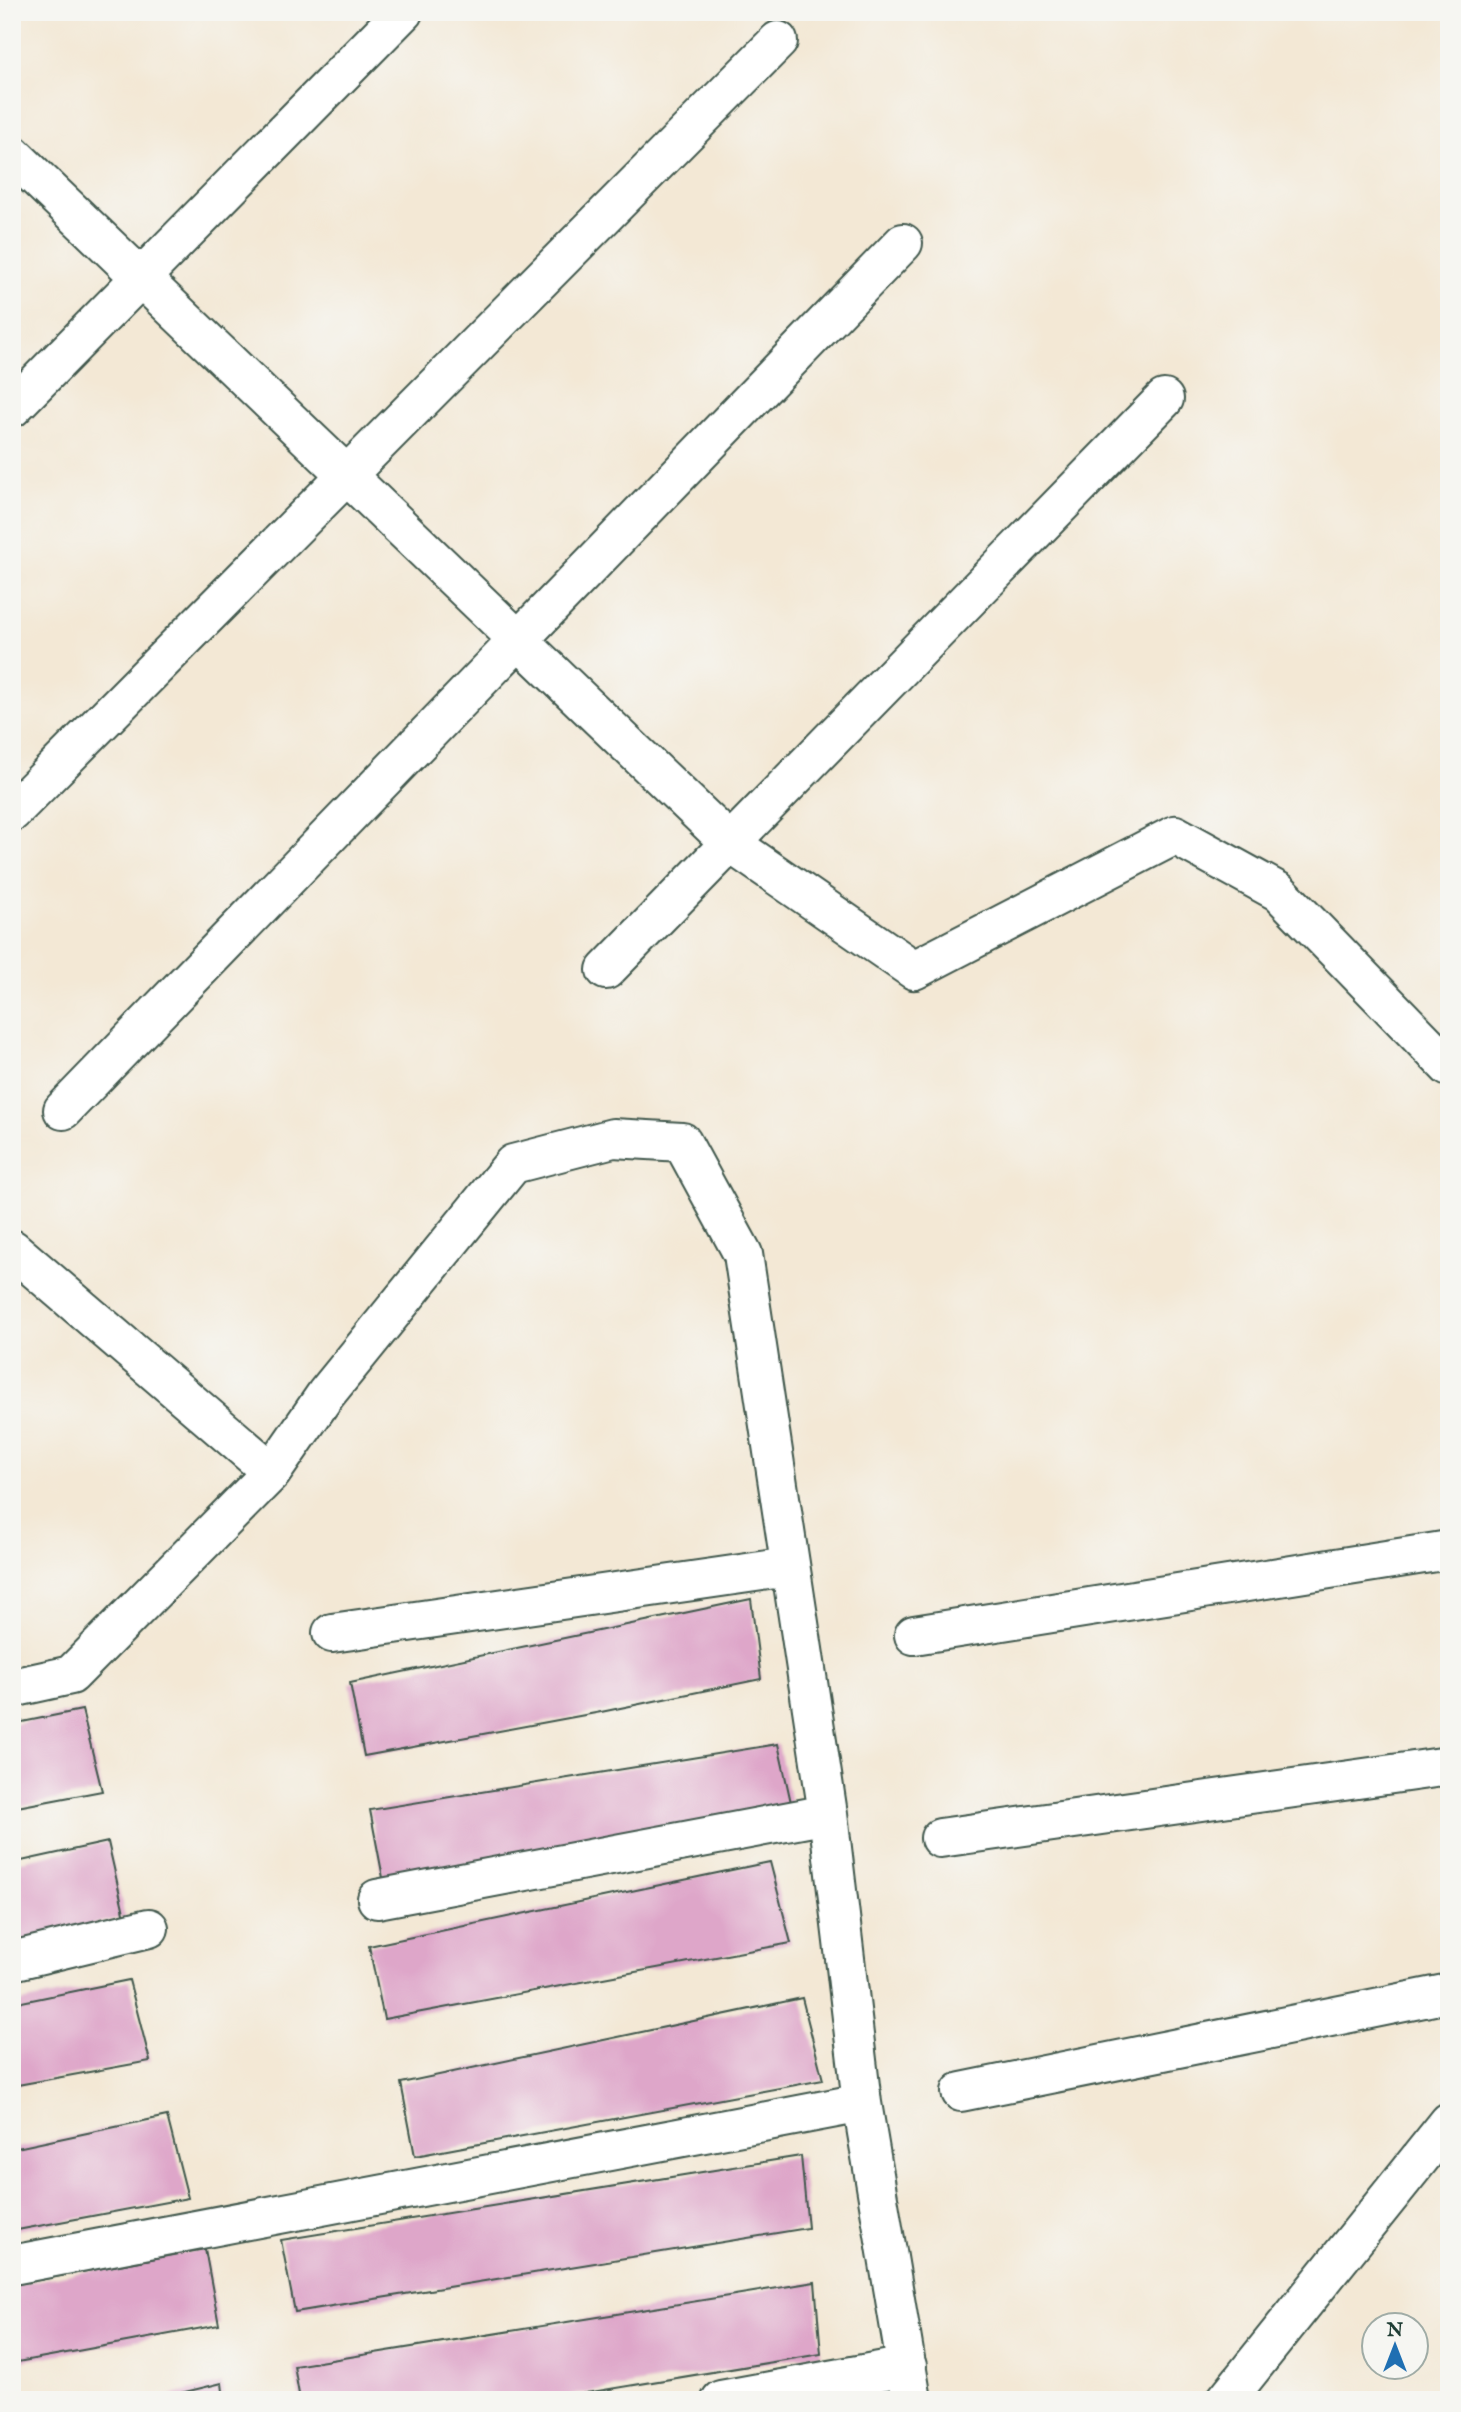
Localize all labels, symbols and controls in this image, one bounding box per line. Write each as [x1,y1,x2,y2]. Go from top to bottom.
north arrow [1360,2310,1430,2380]
text: N [1386,2319,1404,2343]

